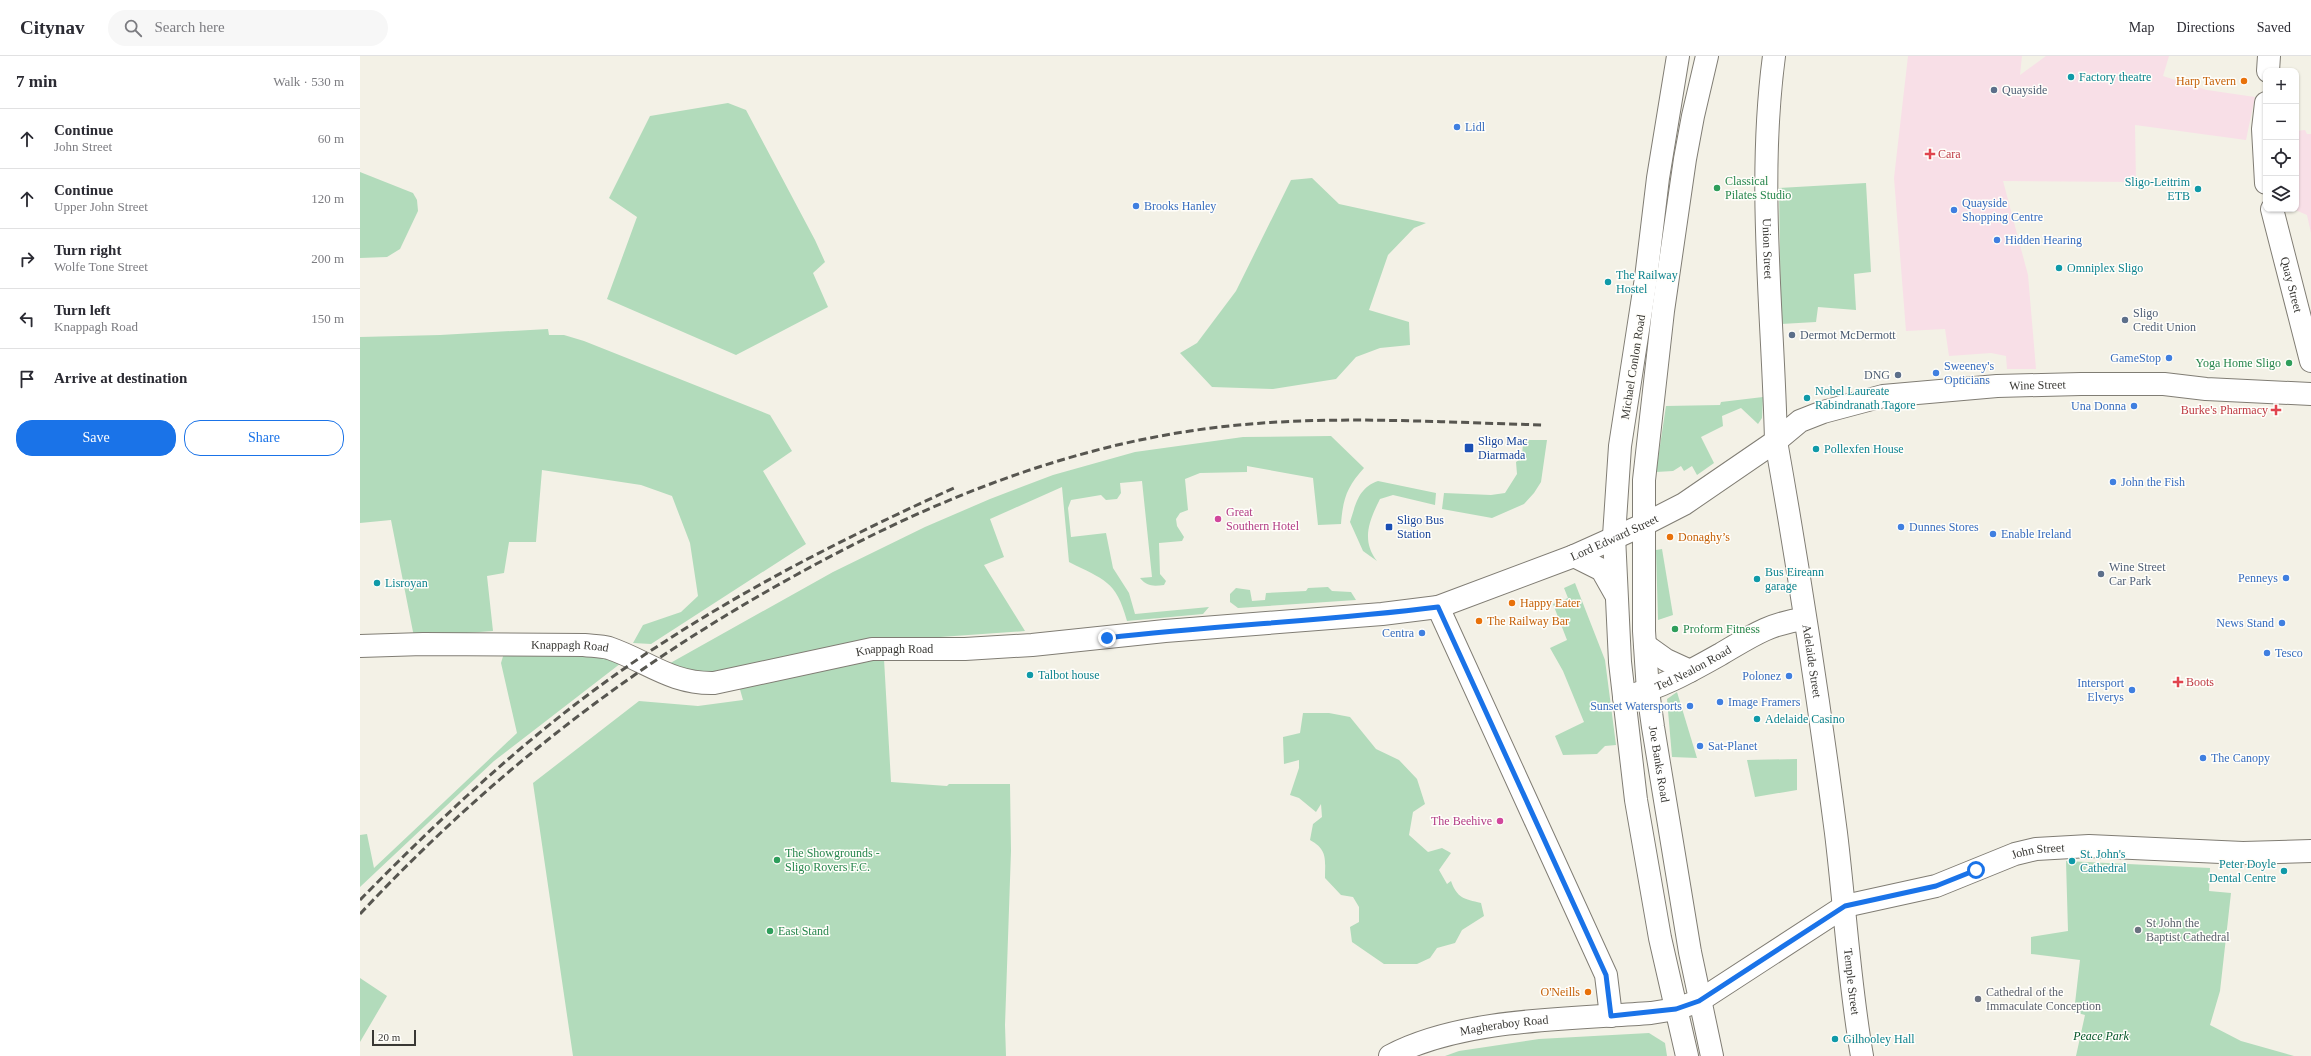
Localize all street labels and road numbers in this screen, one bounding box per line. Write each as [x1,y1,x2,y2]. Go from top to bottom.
street label: Union Street [1760,218,1776,280]
street label: Quay Street [2278,255,2305,315]
street label: Michael Conlon Road [1618,314,1648,420]
street label: Wine Street [2009,377,2067,393]
street label: Lord Edward Street [1568,511,1661,564]
street label: Adelaide Street [1799,623,1824,700]
street label: Knappagh Road [531,638,610,655]
street label: Knappagh Road [854,642,933,659]
street label: Ted Nealon Road [1653,643,1734,694]
street label: Joe Banks Road [1646,725,1672,803]
street label: John Street [2009,840,2066,862]
street label: Temple Street [1841,948,1863,1016]
street label: Magheraboy Road [1459,1013,1549,1038]

